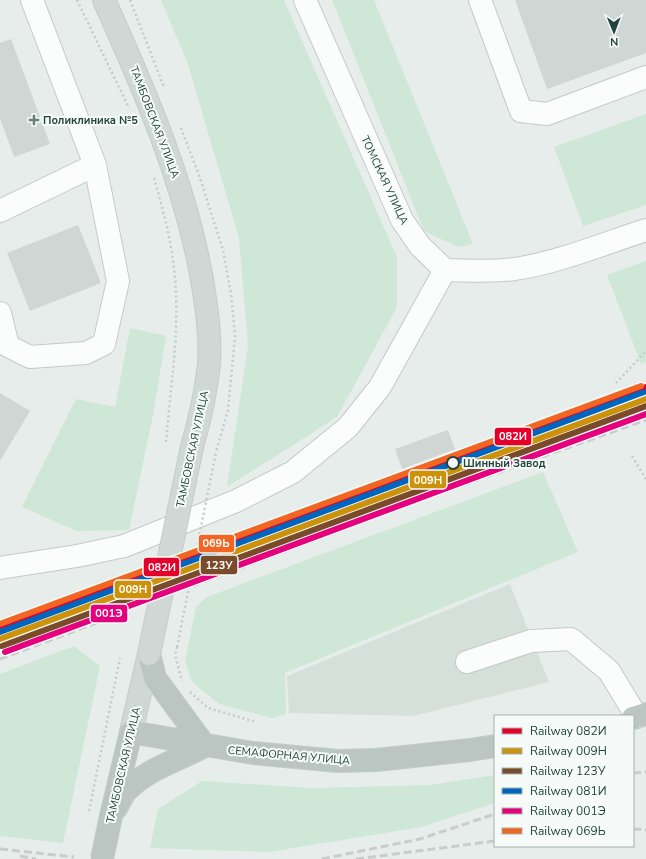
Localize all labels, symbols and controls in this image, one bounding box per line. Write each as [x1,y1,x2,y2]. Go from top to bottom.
north arrow [594,12,634,52]
text: N [610,34,618,49]
street label: ТАМБОВСКАЯ УЛИЦА [126,64,183,180]
place label: Поликлиника №5 [43,113,138,128]
marker: Поликлиника №5 [28,114,40,126]
street label: ТОМСКАЯ УЛИЦА [357,133,412,227]
street label: ТАМБОВСКАЯ УЛИЦА [173,389,212,509]
line badge: 082И [494,427,532,446]
text: 082И [499,429,527,444]
marker: Шинный Завод [446,456,460,470]
place label: Шинный Завод [463,456,546,471]
line badge: 009Н [409,470,447,489]
text: 009Н [414,473,442,488]
line badge: 069Ь [198,534,235,553]
text: 069Ь [202,536,230,551]
line badge: 123У [200,555,238,575]
line badge: 082И [143,557,180,577]
text: 123У [205,558,233,573]
text: 082И [148,560,176,575]
line badge: 009Н [114,580,152,599]
text: 009Н [119,582,147,597]
line badge: 001Э [90,604,128,623]
text: 001Э [95,606,123,621]
street label: ТАМБОВСКАЯ УЛИЦА [103,706,144,825]
legend [494,715,634,847]
text: Railway 082И [530,723,607,739]
street label: СЕМАФОРНАЯ УЛИЦА [227,743,351,768]
text: Railway 009Н [530,743,607,759]
text: Railway 123У [530,763,606,779]
text: Railway 081И [530,783,607,799]
text: Railway 001Э [530,803,606,819]
text: Railway 069Ь [530,823,606,839]

